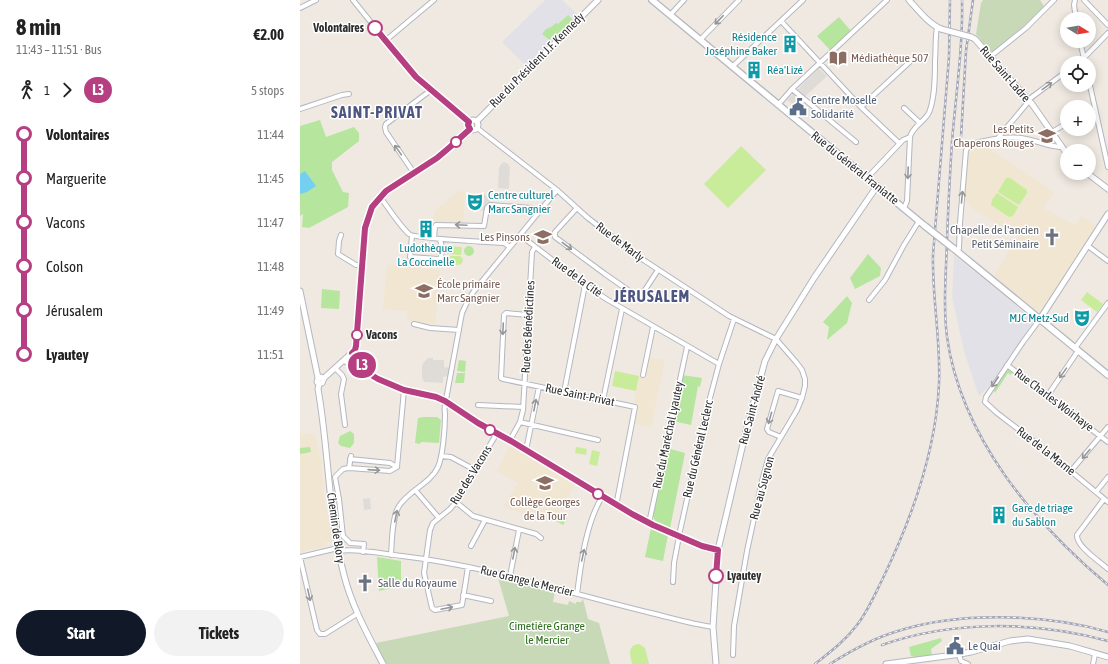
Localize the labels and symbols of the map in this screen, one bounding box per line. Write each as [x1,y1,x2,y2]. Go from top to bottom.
street label: Rue du Président J.F. Kennedy [487,10,587,110]
north arrow [1060,12,1096,48]
one-way arrow [715,15,724,25]
marker: Volontaires [367,20,383,36]
place label: Volontaires [312,21,365,35]
place label: Résidence Joséphine Baker [705,30,777,58]
building icon: Résidence Joséphine Baker [780,34,800,54]
street label: Rue Saint-Ladre [977,43,1033,105]
library icon: Médiathèque 507 [828,48,848,68]
place label: Médiathèque 507 [851,51,929,65]
building icon: Réa'Lizé [744,60,764,80]
place label: Réa'Lizé [767,63,803,77]
one-way arrow [1042,81,1053,90]
place label: Centre Moselle Solidarité [811,93,877,121]
public building icon: Centre Moselle Solidarité [788,97,808,117]
district label: SAINT-PRIVAT [331,103,423,121]
place label: Les Petits Chaperons Rouges [953,122,1034,150]
school or university icon: Les Petits Chaperons Rouges [1037,126,1057,146]
street label: Rue du Général Franiatte [808,128,902,208]
unlabelled marker [450,136,462,148]
one-way arrow [394,145,403,156]
one-way arrow [904,166,912,179]
place label: Centre culturel Marc Sangnier [488,188,554,216]
one-way arrow [959,191,966,204]
theatre icon: Centre culturel Marc Sangnier [465,192,485,212]
building icon: Ludothèque La Coccinelle [416,219,436,239]
street label: Rue de Marly [593,219,647,265]
one-way arrow [455,222,468,229]
place label: Chapelle de l'ancien Petit Séminaire [950,223,1039,251]
school or university icon: Les Pinsons [533,227,553,247]
church icon: Chapelle de l'ancien Petit Séminaire [1042,227,1062,247]
place label: Les Pinsons [480,230,530,244]
place label: Ludothèque La Coccinelle [397,241,455,269]
one-way arrow [561,242,572,250]
street label: Rue de la Cité [549,254,605,300]
place label: École primaire Marc Sangnier [437,277,500,305]
street label: Rue des Bénédictines [519,280,537,374]
school or university icon: École primaire Marc Sangnier [414,281,434,301]
district label: JÉRUSALEM [613,287,690,305]
theatre icon: MJC Metz-Sud [1072,308,1092,328]
place label: MJC Metz-Sud [1009,311,1069,325]
one-way arrow [499,322,506,335]
place label: Vacons [365,328,398,342]
marker: Vacons [351,329,363,341]
line badge: L3 [344,352,380,378]
street label: Rue Charles Woirhaye [1012,366,1096,434]
one-way arrow [1059,367,1067,378]
street label: Rue Saint-André [736,374,768,446]
one-way arrow [991,376,999,388]
street label: Rue du Maréchal Lyautey [650,380,686,490]
street label: Rue Saint-Privat [544,381,617,409]
street label: Rue du Général Leclerc [680,398,716,499]
one-way arrow [532,399,540,412]
one-way arrow [766,412,773,425]
unlabelled marker [484,424,496,436]
street label: Rue de la Marne [1014,424,1078,478]
street label: Rue des Vacons [447,443,495,507]
one-way arrow [1081,448,1090,459]
street label: Rue au Sugnon [747,455,777,521]
one-way arrow [367,466,380,473]
school or university icon: Collège Georges de la Tour [535,473,555,493]
unlabelled marker [592,488,604,500]
street label: Chemin de Blory [324,492,348,564]
place label: Collège Georges de la Tour [510,495,580,523]
place label: Gare de triage du Sablon [1012,501,1073,529]
building icon: Gare de triage du Sablon [989,505,1009,525]
one-way arrow [392,510,400,523]
one-way arrow [511,547,519,560]
one-way arrow [580,549,588,562]
street label: Rue Grange le Mercier [479,563,575,599]
marker: Lyautey [708,568,724,584]
place label: Lyautey [727,569,761,583]
church icon: Salle du Royaume [355,573,375,593]
place label: Salle du Royaume [378,576,457,590]
one-way arrow [306,588,313,601]
one-way arrow [440,603,453,611]
park label: Cimetière Grange le Mercier [509,619,585,647]
public building icon: Le Quai [945,636,965,656]
place label: Le Quai [968,639,1001,653]

